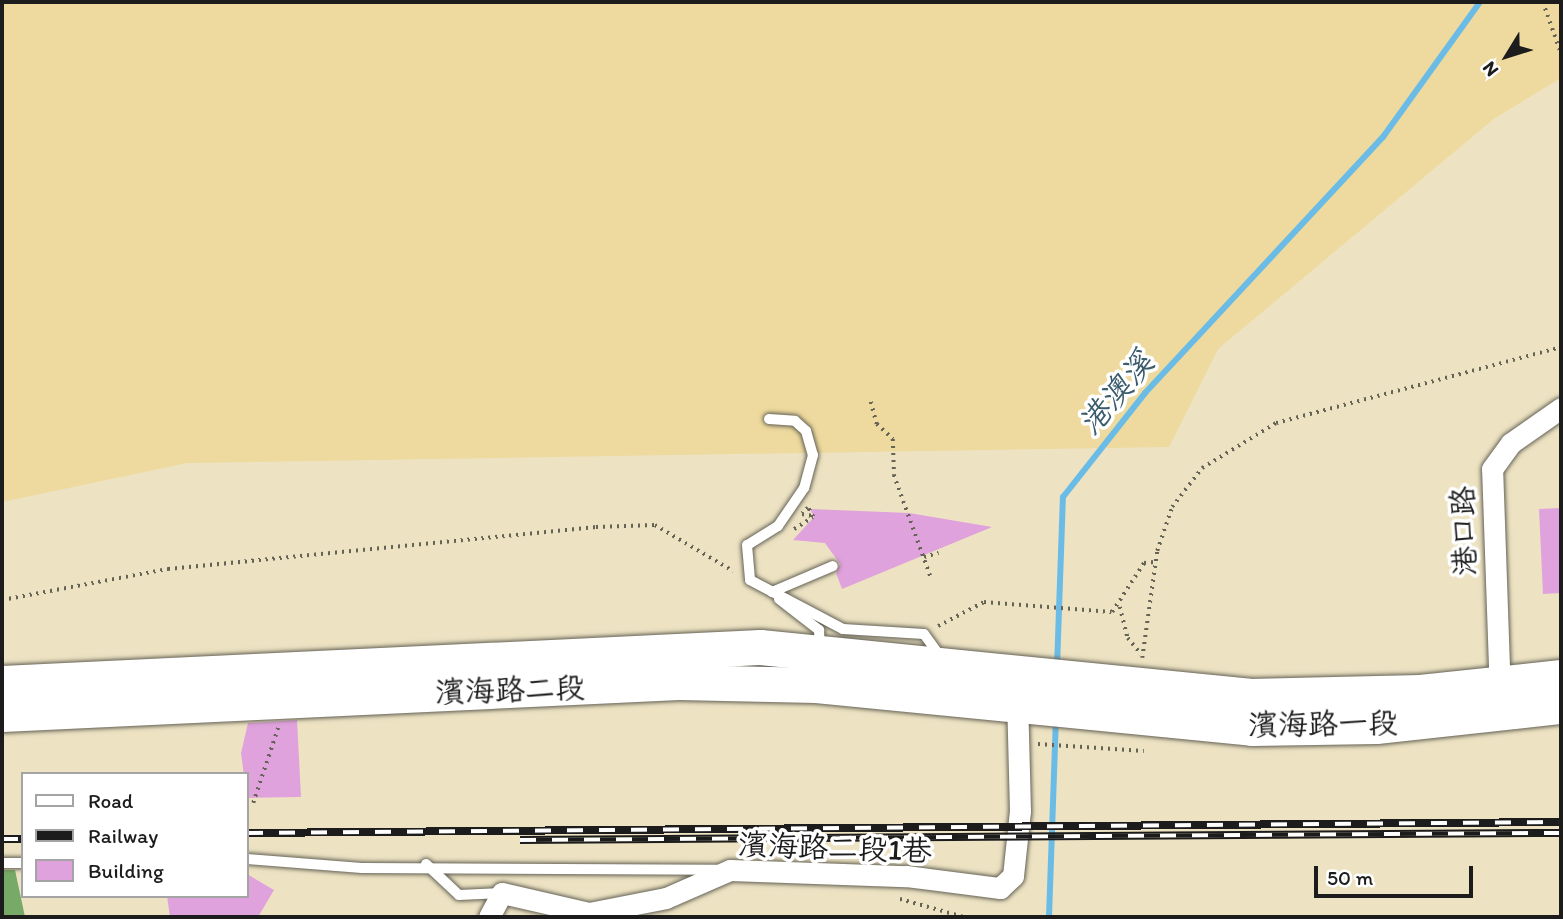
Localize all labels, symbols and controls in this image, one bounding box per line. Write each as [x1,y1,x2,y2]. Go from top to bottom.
north arrow [1472,21,1542,91]
text: N [1477,57,1503,81]
water label: 港澳溪 [1070,344,1162,442]
street label: 港口路 [1444,485,1484,577]
street label: 濱海路二段 [434,669,586,711]
street label: 濱海路一段 [1248,705,1398,743]
legend [21,772,248,898]
text: Road [88,788,133,813]
text: Railway [88,823,158,848]
street label: 濱海路二段1巷 [737,827,933,869]
scale bar [1318,852,1477,896]
text: Building [88,858,164,883]
text: 50 m [1327,865,1373,890]

